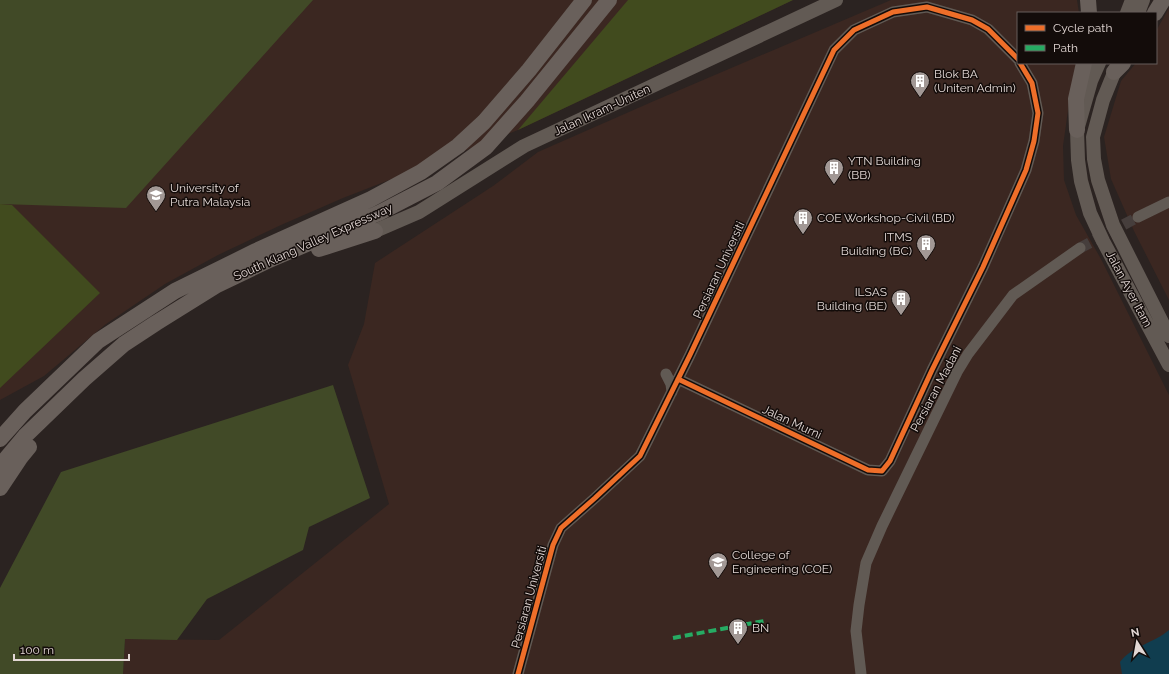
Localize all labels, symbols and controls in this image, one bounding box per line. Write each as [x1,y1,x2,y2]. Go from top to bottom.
legend [1017,12,1157,64]
text: Cycle path [1053,21,1112,35]
text: Path [1053,41,1078,55]
place label: Blok BA (Uniten Admin) [934,67,1016,95]
building icon: Blok BA (Uniten Admin) [909,70,931,98]
street label: Jalan Ikram-Uniten [552,82,652,138]
place label: YTN Building (BB) [848,154,921,182]
building icon: YTN Building (BB) [823,157,845,185]
place label: University of Putra Malaysia [170,181,250,209]
school or university icon: University of Putra Malaysia [145,184,167,212]
street label: South Klang Valley Expressway [231,200,395,284]
building icon: COE Workshop-Civil (BD) [792,207,814,235]
place label: COE Workshop-Civil (BD) [817,211,955,225]
street label: Persiaran Universiti [690,219,748,321]
place label: ITMS Building (BC) [841,230,912,258]
building icon: ITMS Building (BC) [915,233,937,261]
street label: Jalan Ayer Itam [1103,249,1155,329]
place label: ILSAS Building (BE) [817,285,887,313]
building icon: ILSAS Building (BE) [890,288,912,316]
street label: Persiaran Madani [908,344,964,434]
street label: Jalan Murni [760,402,824,442]
street label: Persiaran Universiti [509,544,549,650]
place label: College of Engineering (COE) [732,548,832,576]
school or university icon: College of Engineering (COE) [707,551,729,579]
building icon: BN [727,617,749,645]
place label: BN [752,621,769,635]
north arrow [1117,622,1157,662]
text: N [1130,625,1141,640]
scale bar [14,636,129,662]
text: 100 m [20,643,54,657]

